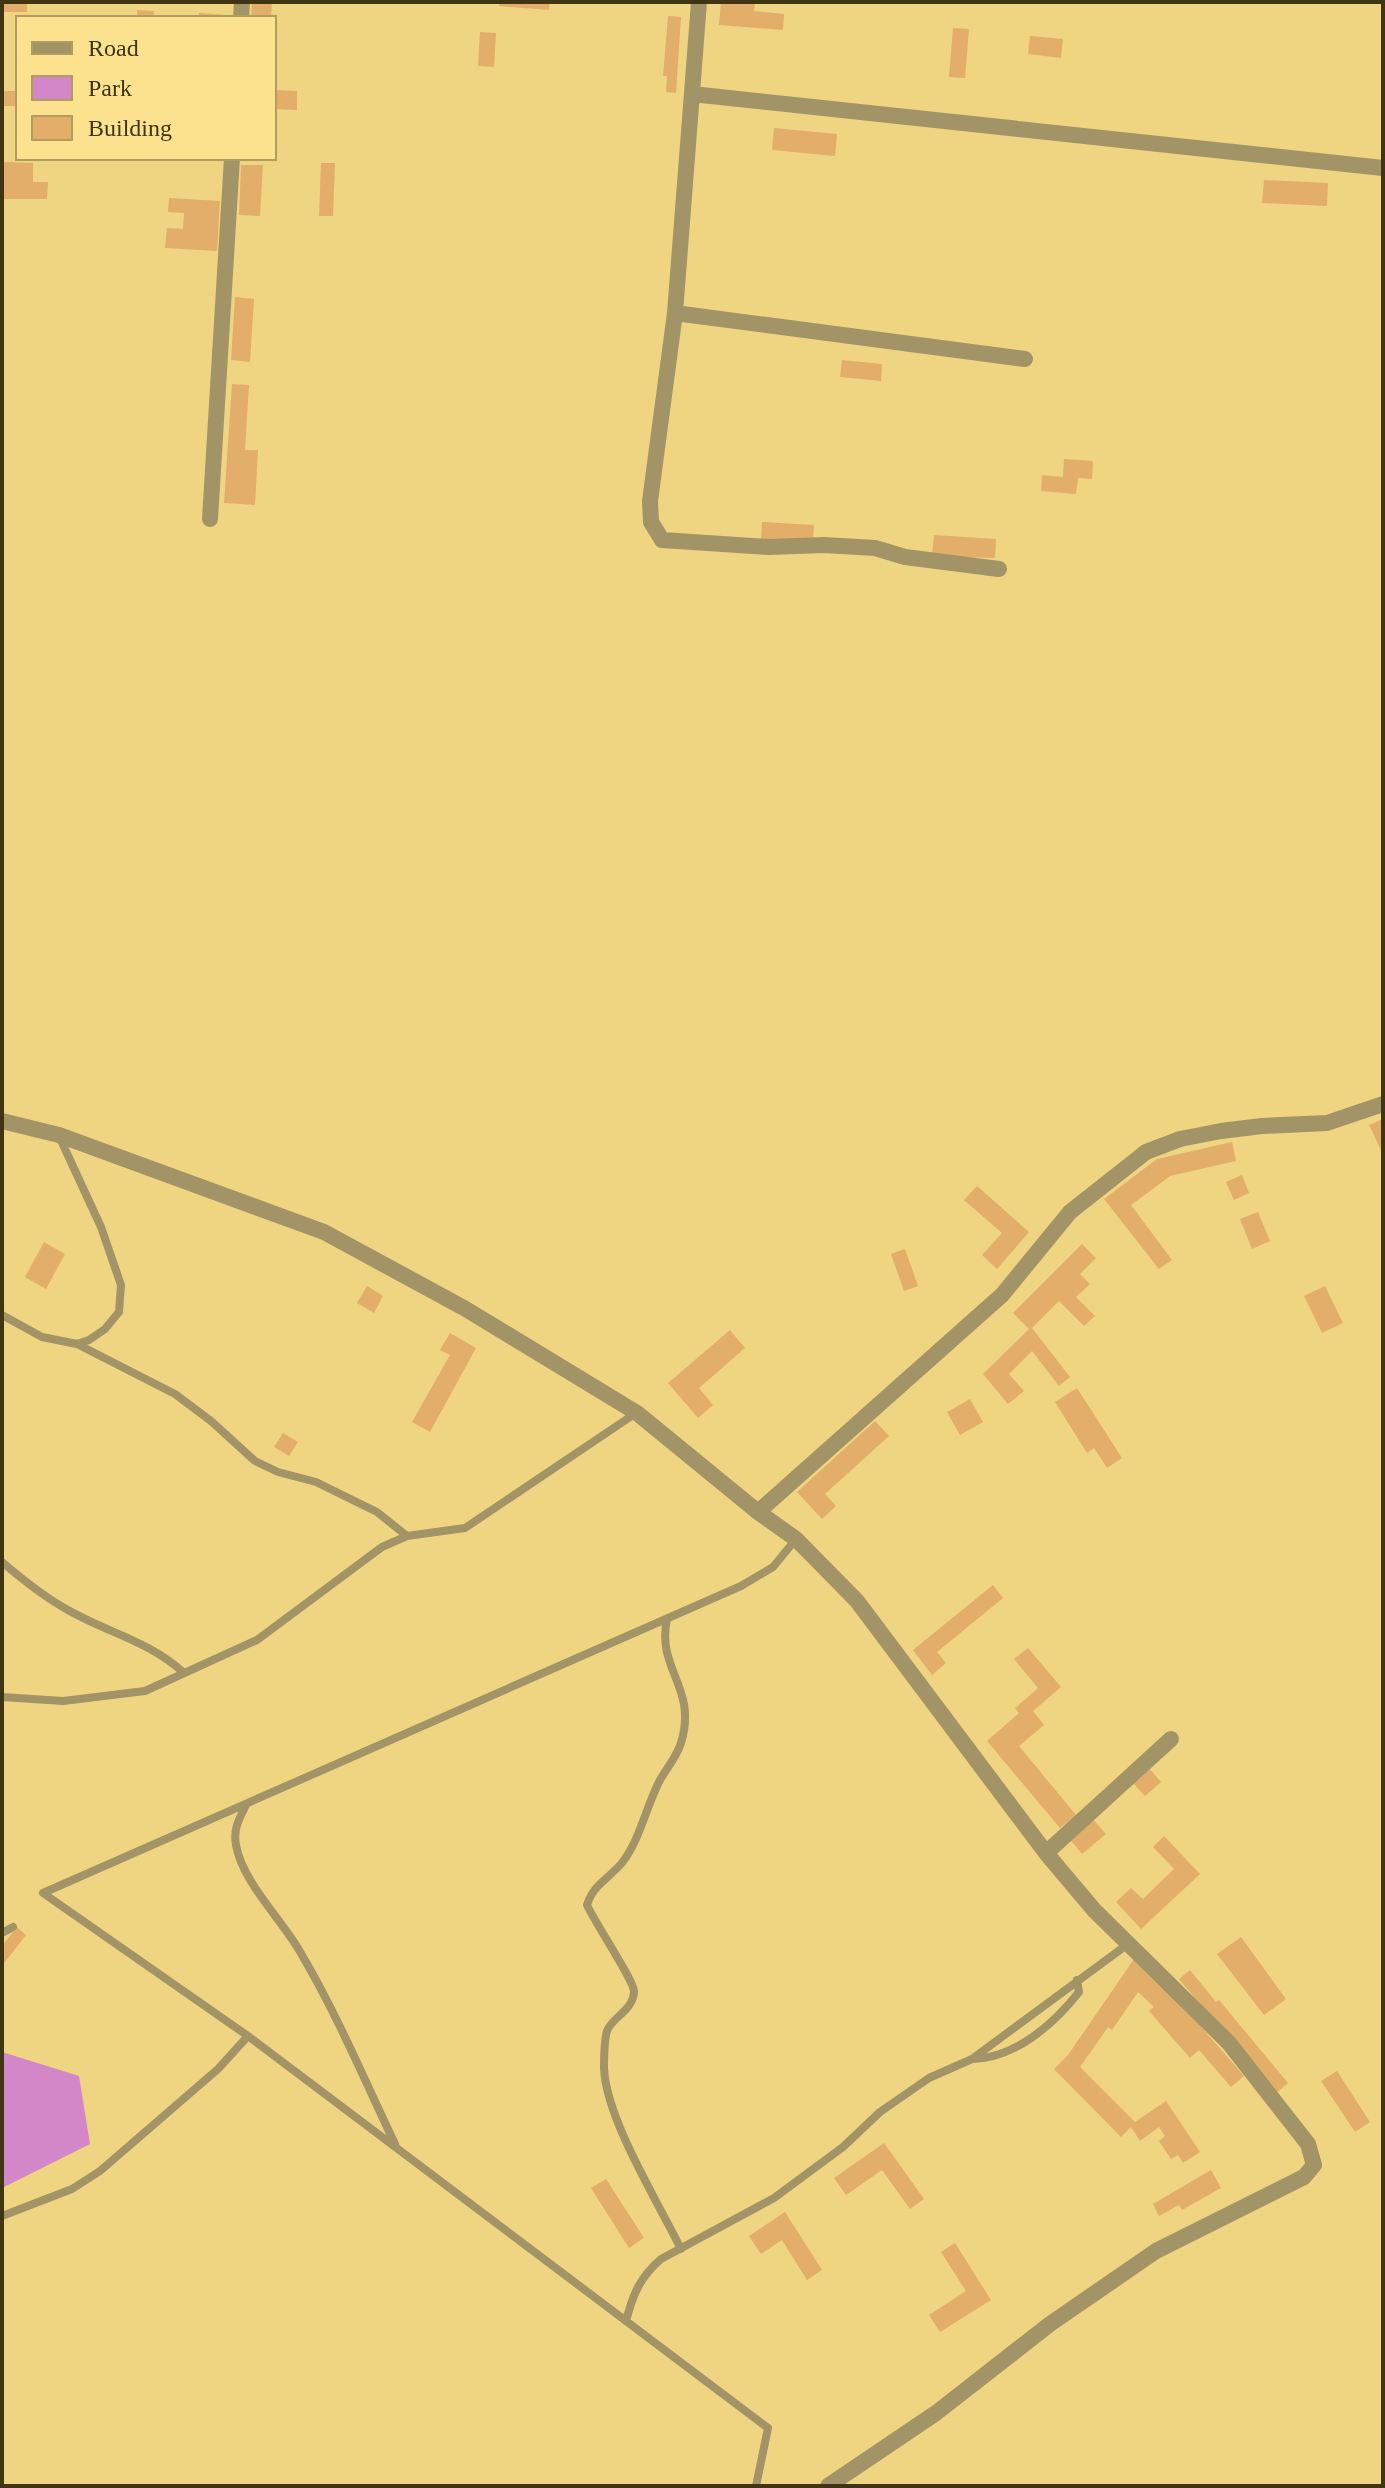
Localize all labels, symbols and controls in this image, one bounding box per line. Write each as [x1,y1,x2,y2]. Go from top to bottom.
legend [16,16,276,160]
text: Road [88,35,139,61]
text: Park [88,75,132,101]
text: Building [88,115,172,141]

